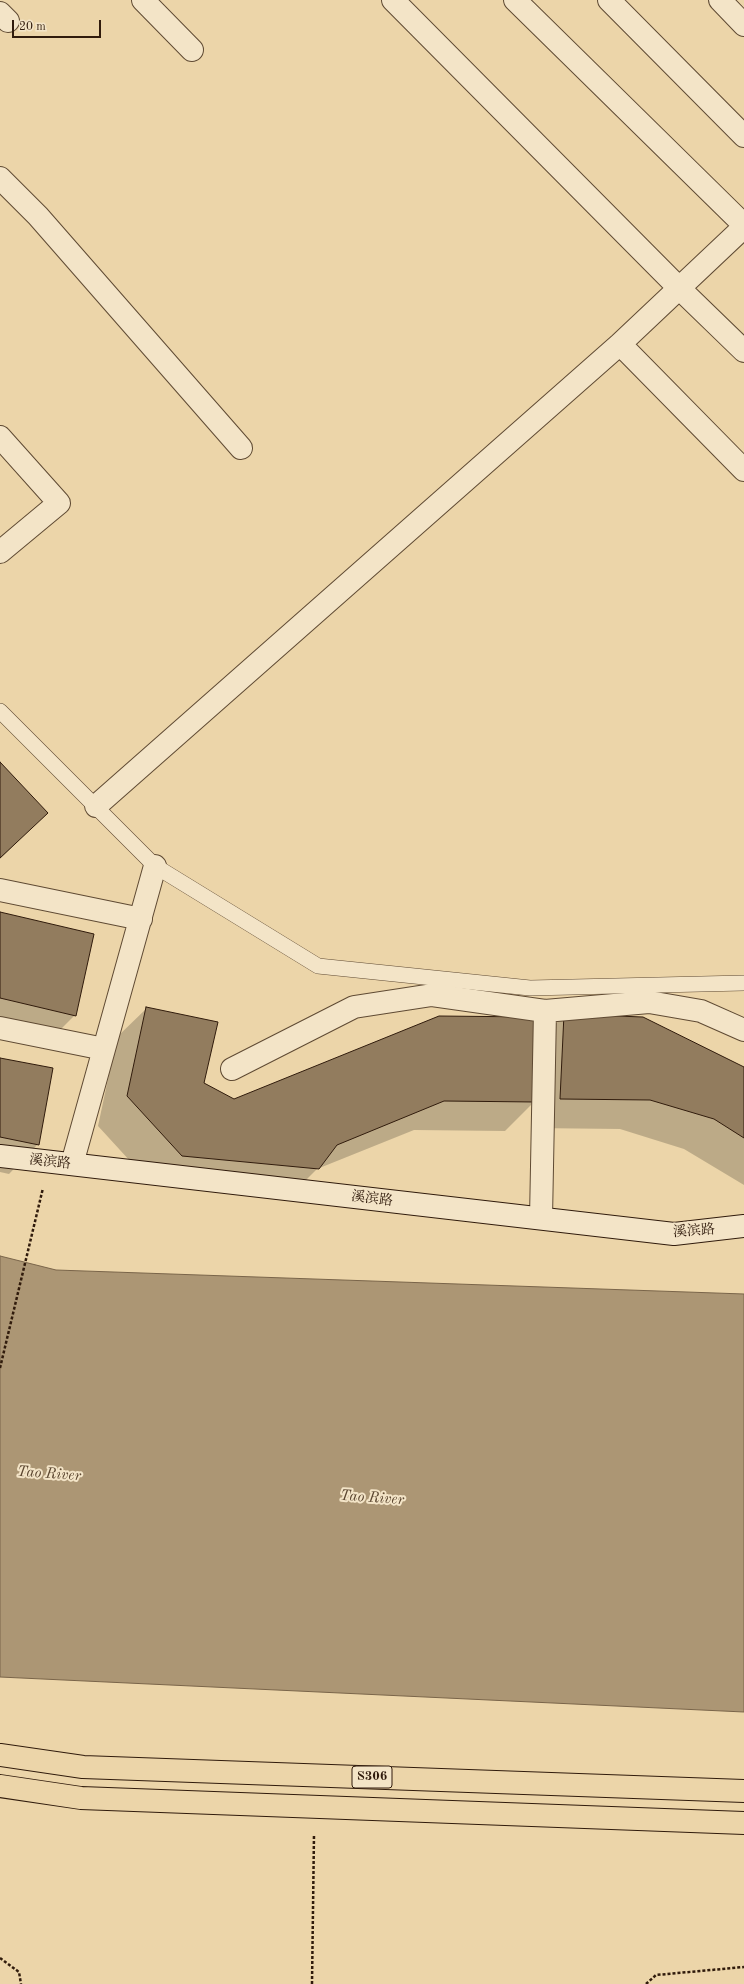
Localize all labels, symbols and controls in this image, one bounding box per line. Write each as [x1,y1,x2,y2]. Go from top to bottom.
scale bar [14,12,103,38]
text: 20 m [19,21,46,33]
street label: 溪滨路 [28,1151,72,1173]
street label: 溪滨路 [350,1188,394,1210]
street label: 溪滨路 [672,1221,716,1241]
water label: Tao River [16,1463,82,1485]
water label: Tao River [339,1487,405,1509]
road number: S306 [352,1766,392,1788]

